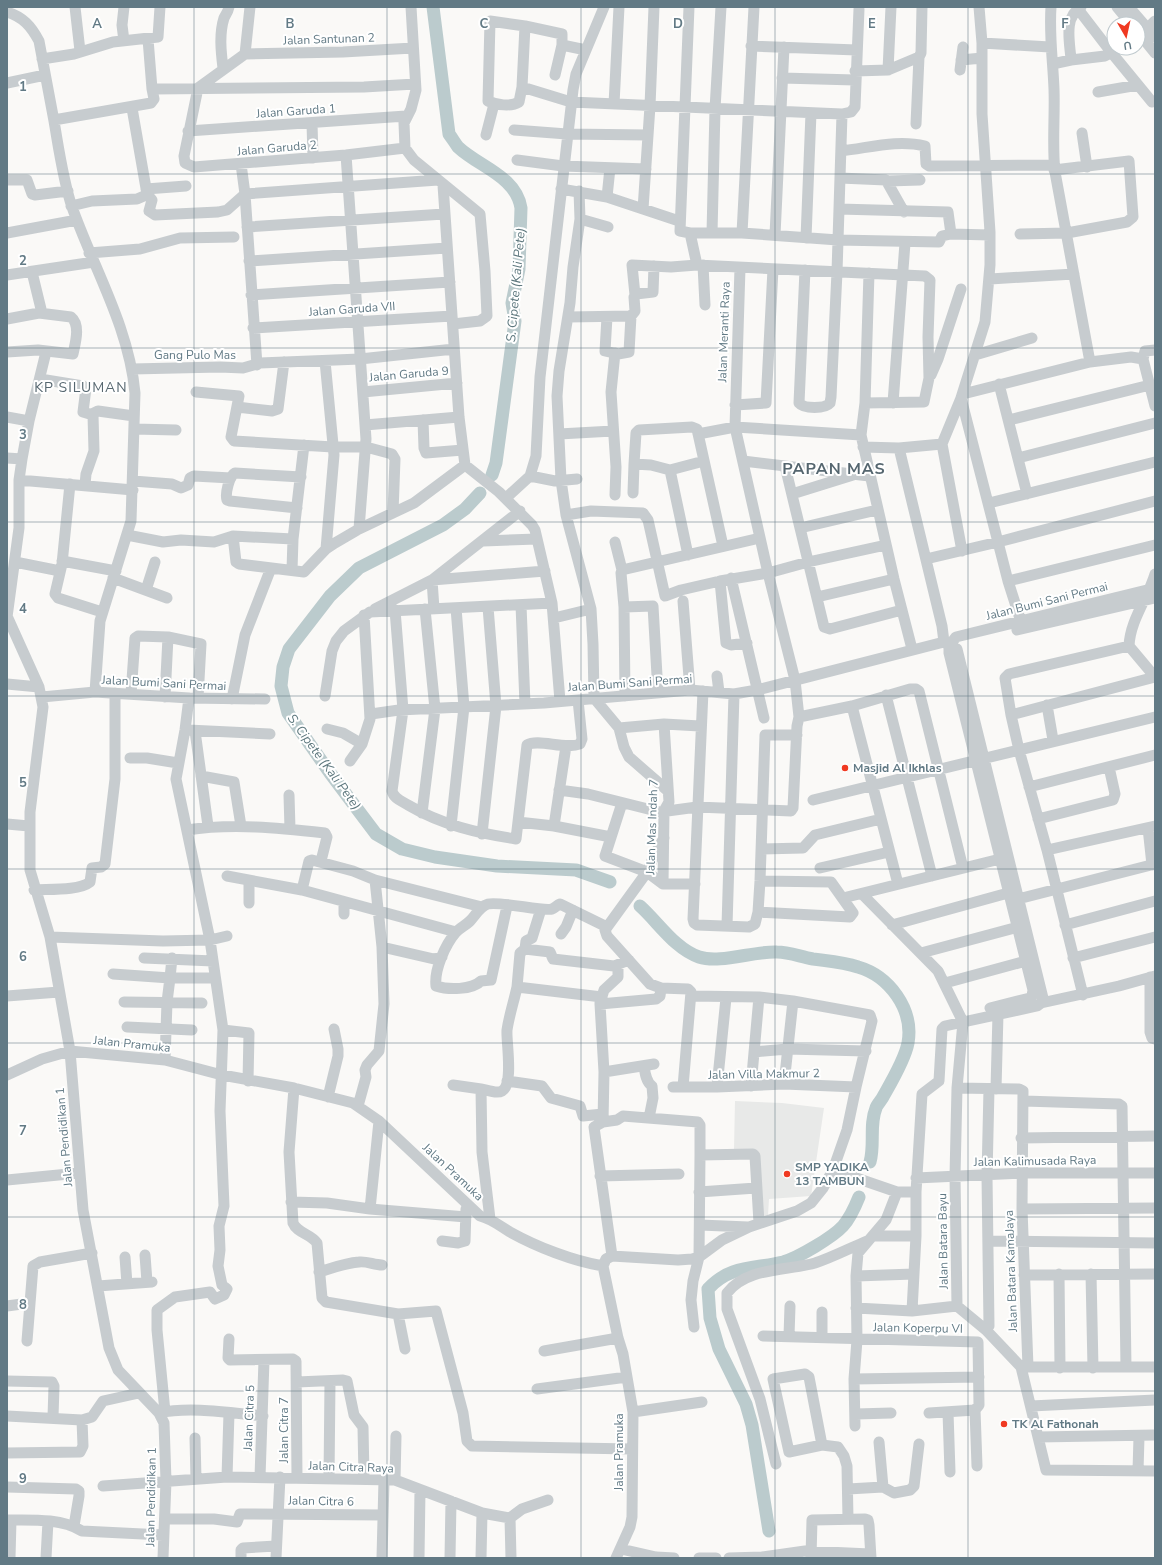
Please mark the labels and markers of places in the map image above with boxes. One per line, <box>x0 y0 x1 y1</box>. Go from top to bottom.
place label: Masjid Al Ikhlas <box>853 760 942 776</box>
marker: Masjid Al Ikhlas <box>840 763 850 773</box>
place label: SMP YADIKA 13 TAMBUN <box>795 1159 869 1189</box>
marker: SMP YADIKA 13 TAMBUN <box>782 1169 792 1179</box>
place label: TK Al Fathonah <box>1012 1416 1099 1432</box>
marker: TK Al Fathonah <box>999 1419 1009 1429</box>

